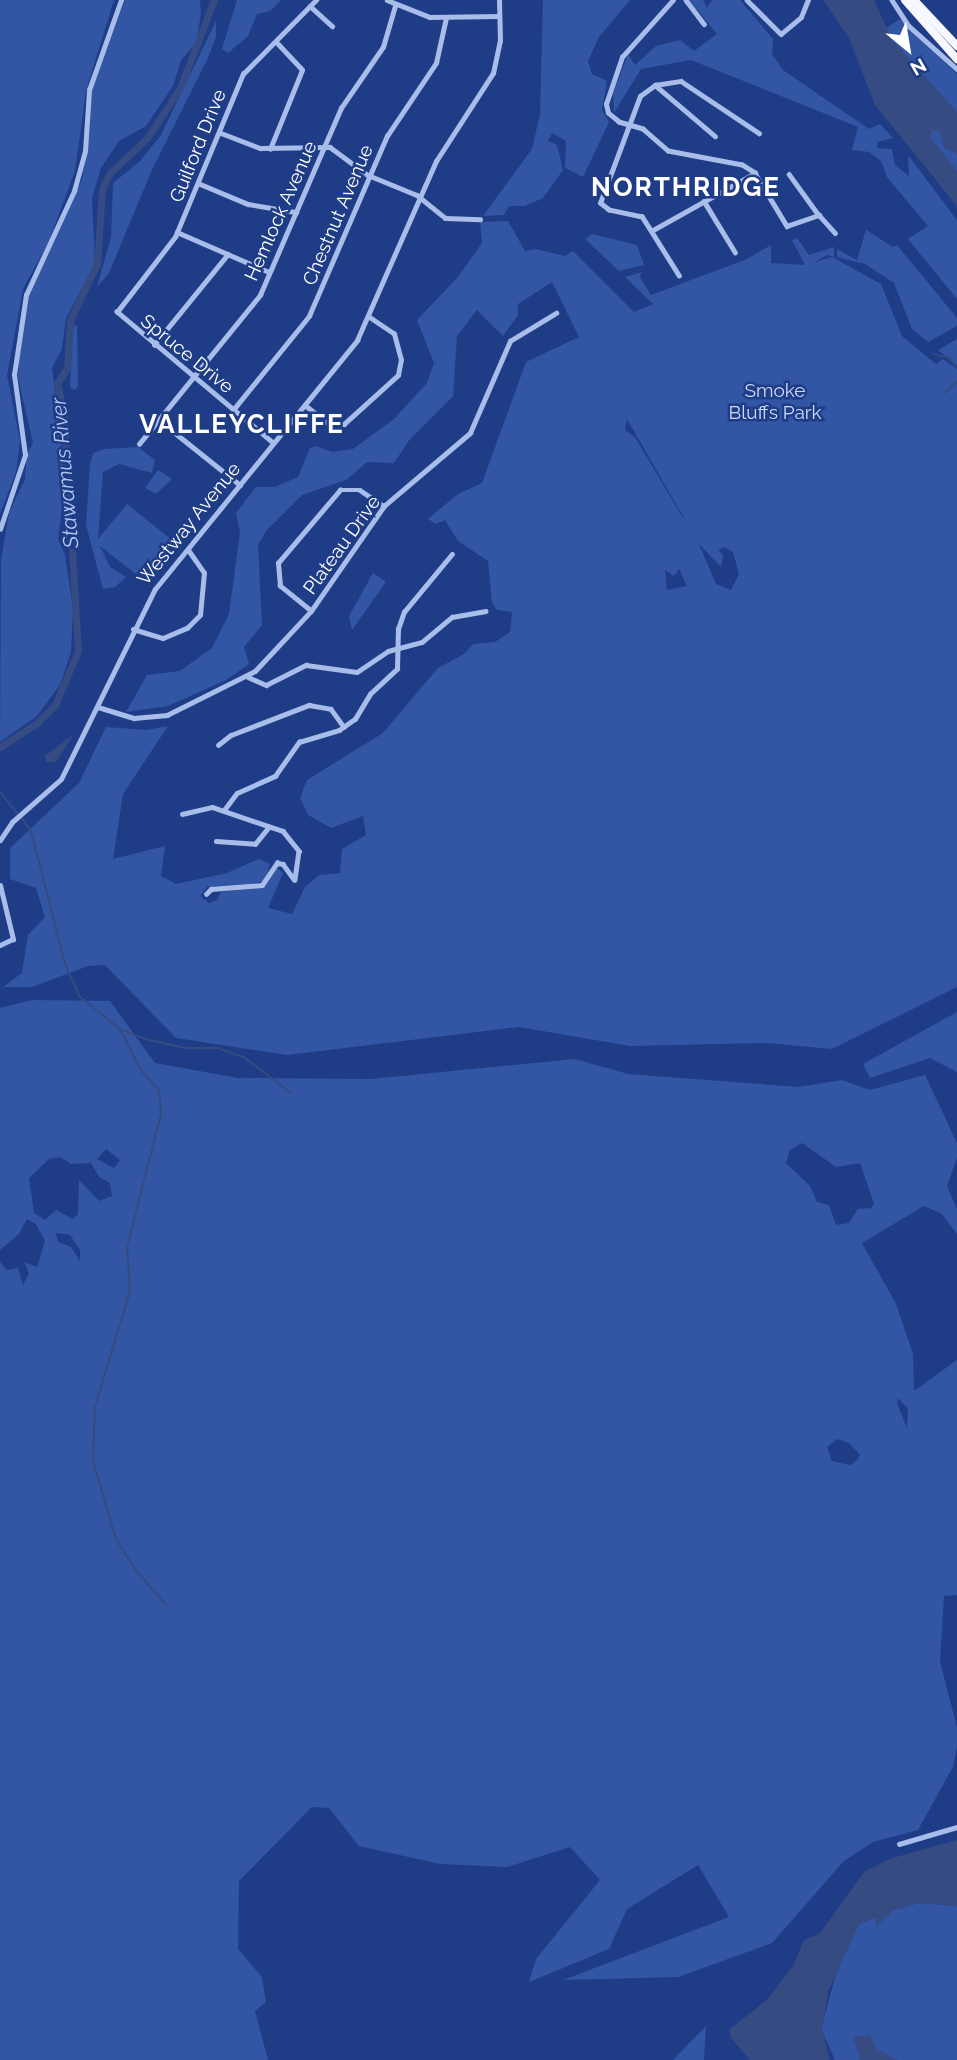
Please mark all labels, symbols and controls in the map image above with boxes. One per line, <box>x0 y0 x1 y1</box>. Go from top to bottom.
north arrow <box>873 14 943 84</box>
text: N <box>907 54 930 80</box>
street label: Guilford Drive <box>165 86 231 206</box>
street label: Hemlock Avenue <box>240 137 322 285</box>
street label: Chestnut Avenue <box>298 141 378 289</box>
district label: NORTHRIDGE <box>592 172 780 204</box>
street label: Spruce Drive <box>136 310 238 398</box>
park label: Smoke Bluffs Park <box>729 380 821 424</box>
water label: Stawamus River <box>46 397 84 549</box>
district label: VALLEYCLIFFE <box>141 409 343 441</box>
street label: Westway Avenue <box>132 458 246 590</box>
street label: Plateau Drive <box>299 491 385 599</box>

